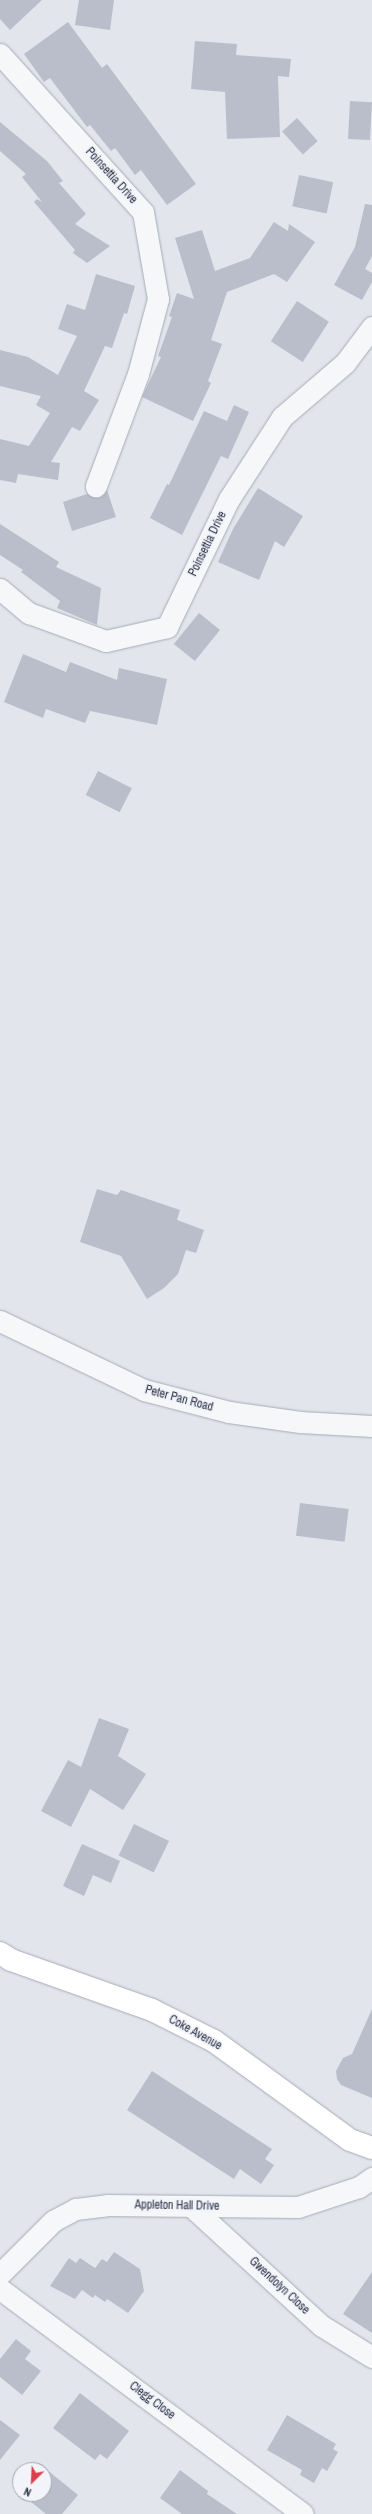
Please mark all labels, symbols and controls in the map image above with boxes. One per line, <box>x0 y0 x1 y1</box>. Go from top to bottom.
street label: Poinsettia Drive <box>82 145 140 207</box>
street label: Poinsettia Drive <box>186 509 230 579</box>
street label: Peter Pan Road <box>143 1383 215 1415</box>
street label: Coke Avenue <box>166 2012 224 2054</box>
street label: Appleton Hall Drive <box>134 2198 220 2214</box>
street label: Gwendolyn Close <box>246 2254 312 2318</box>
street label: Clegg Close <box>126 2379 178 2423</box>
north arrow <box>12 2462 52 2502</box>
text: N <box>22 2484 33 2500</box>

